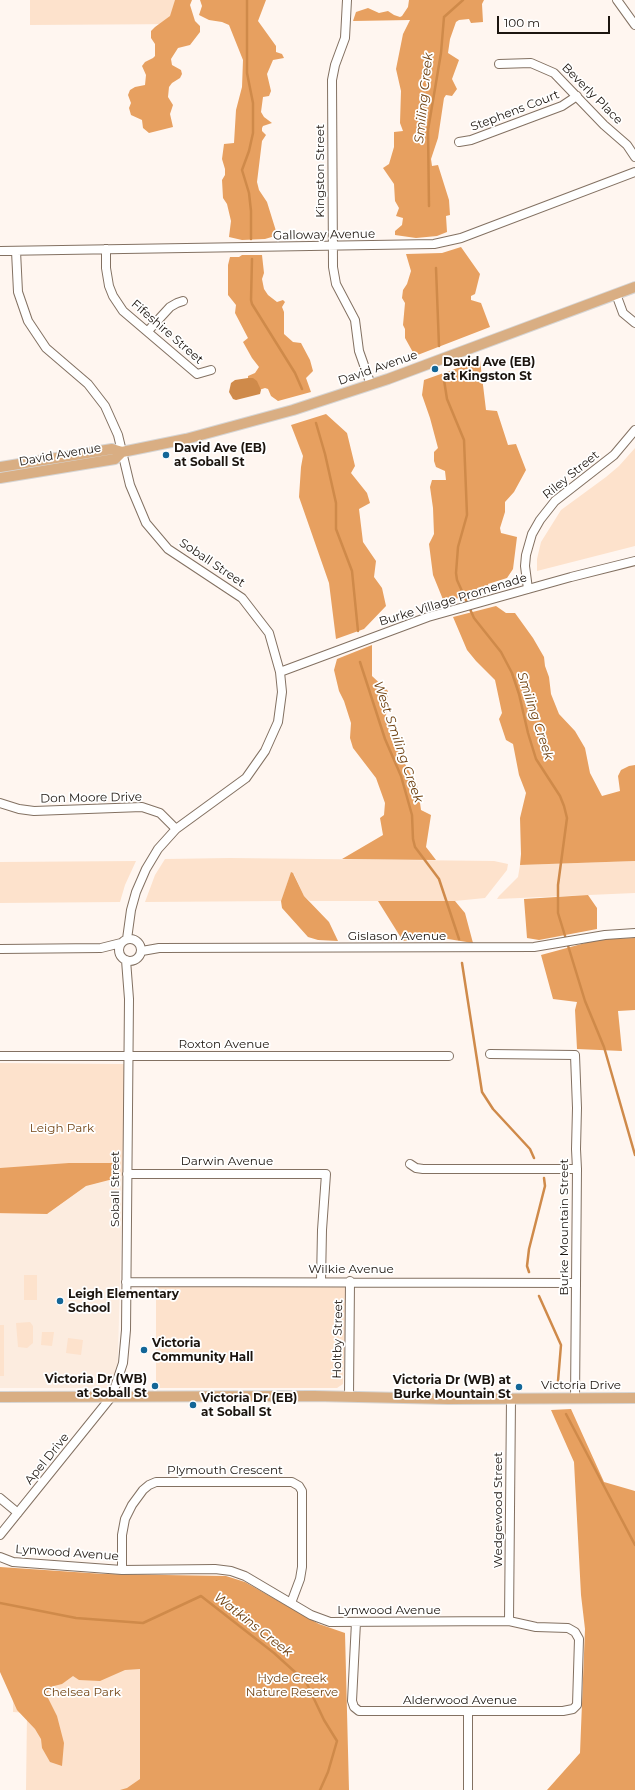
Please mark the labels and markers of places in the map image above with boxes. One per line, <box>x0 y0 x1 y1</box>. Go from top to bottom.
place label: David Ave (EB) at Kingston St <box>443 355 535 383</box>
marker: David Ave (EB) at Kingston St <box>430 364 440 374</box>
place label: David Ave (EB) at Soball St <box>174 441 266 469</box>
marker: David Ave (EB) at Soball St <box>161 450 171 460</box>
place label: Leigh Elementary School <box>68 1287 179 1315</box>
marker: Leigh Elementary School <box>55 1296 65 1306</box>
place label: Victoria Community Hall <box>152 1336 253 1364</box>
marker: Victoria Community Hall <box>139 1345 149 1355</box>
place label: Victoria Dr (WB) at Soball St <box>45 1372 147 1400</box>
place label: Victoria Dr (WB) at Burke Mountain St <box>393 1373 511 1401</box>
marker: Victoria Dr (WB) at Soball St <box>150 1381 160 1391</box>
marker: Victoria Dr (WB) at Burke Mountain St <box>514 1382 524 1392</box>
place label: Victoria Dr (EB) at Soball St <box>201 1391 297 1419</box>
marker: Victoria Dr (EB) at Soball St <box>188 1400 198 1410</box>

